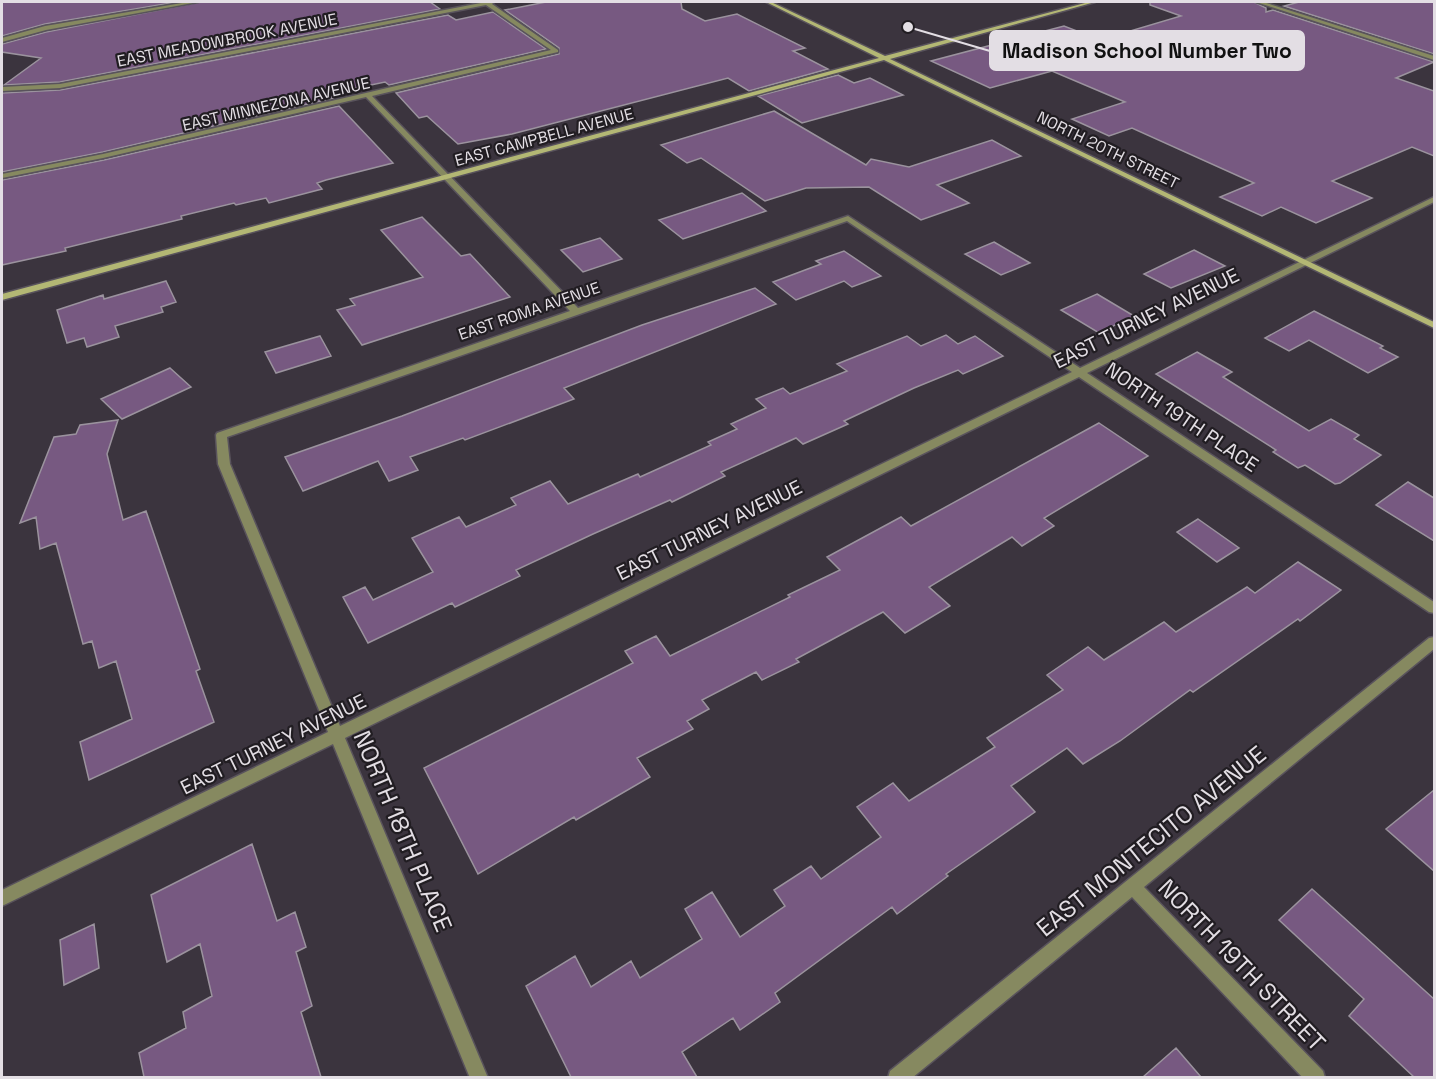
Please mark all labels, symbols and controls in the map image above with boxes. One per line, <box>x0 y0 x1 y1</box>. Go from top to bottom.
street label: EAST MEADOWBROOK AVENUE <box>115 8 339 72</box>
callout: Madison School Number Two <box>990 31 1304 70</box>
text: Madison School Number Two <box>1002 37 1292 64</box>
street label: EAST MINNEZONA AVENUE <box>180 72 372 136</box>
street label: EAST CAMPBELL AVENUE <box>452 103 636 171</box>
street label: NORTH 20TH STREET <box>1034 106 1182 194</box>
street label: EAST TURNEY AVENUE <box>1049 262 1243 374</box>
street label: EAST ROMA AVENUE <box>455 277 603 345</box>
street label: NORTH 19TH PLACE <box>1100 356 1264 478</box>
street label: EAST TURNEY AVENUE <box>612 474 806 586</box>
street label: EAST TURNEY AVENUE <box>176 688 370 800</box>
street label: NORTH 18TH PLACE <box>347 726 459 936</box>
street label: EAST MONTECITO AVENUE <box>1030 739 1272 943</box>
street label: NORTH 19TH STREET <box>1152 872 1332 1058</box>

